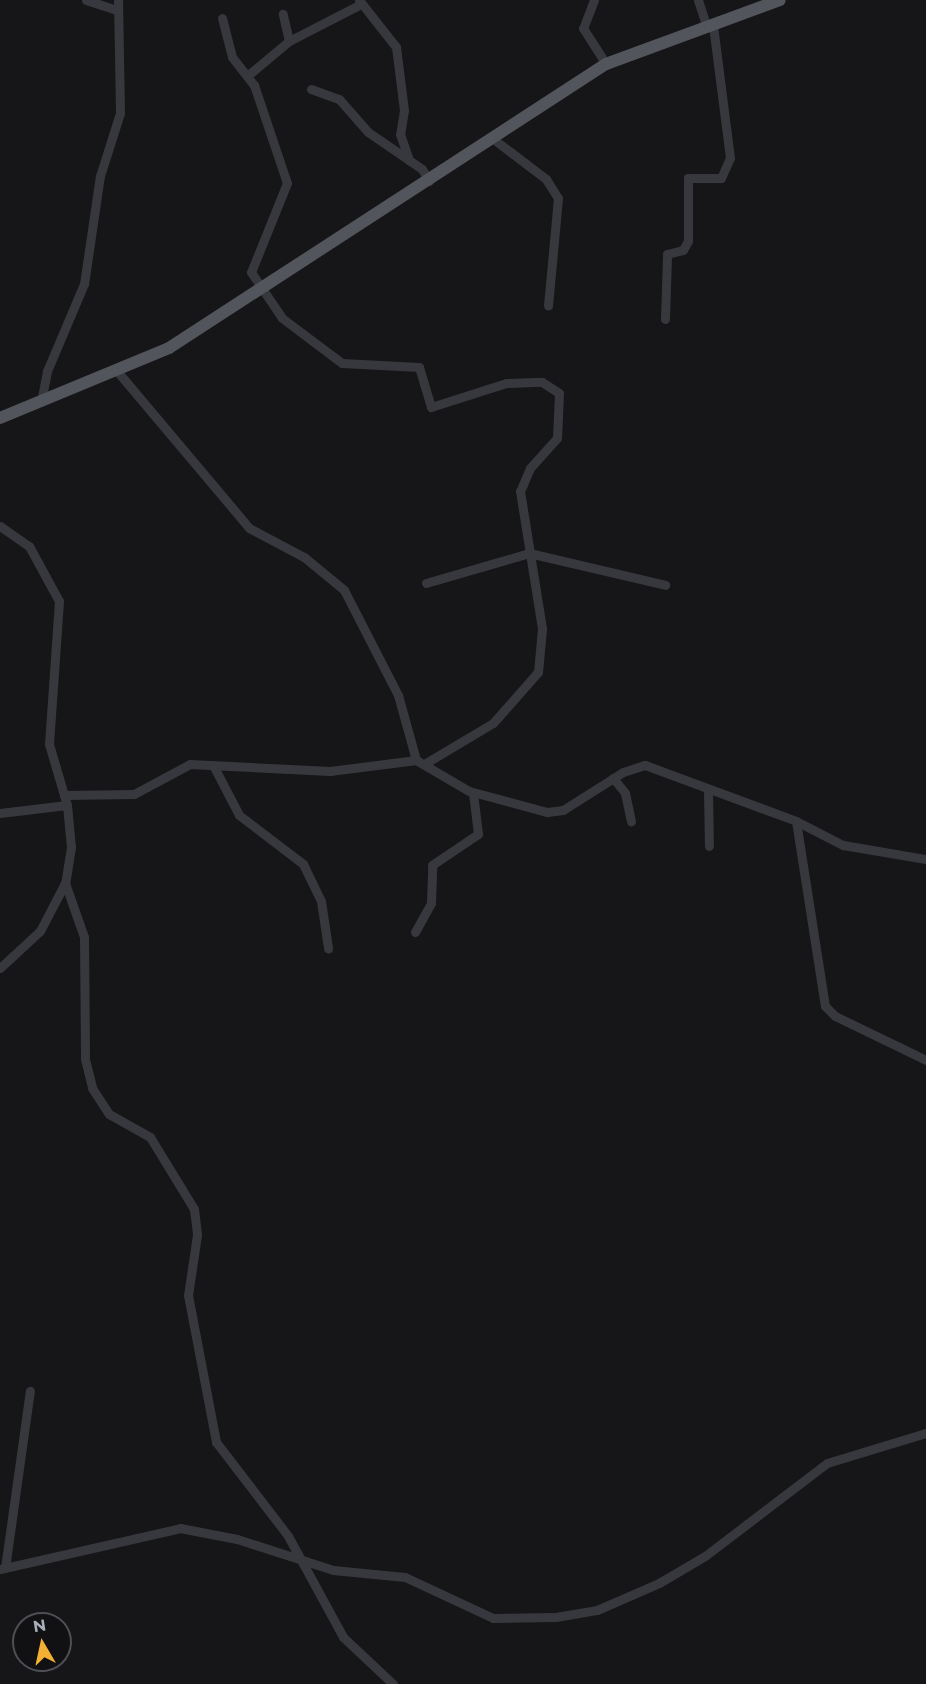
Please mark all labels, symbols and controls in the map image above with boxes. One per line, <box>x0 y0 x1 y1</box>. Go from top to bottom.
north arrow <box>12 1612 72 1672</box>
text: N <box>32 1615 47 1636</box>

